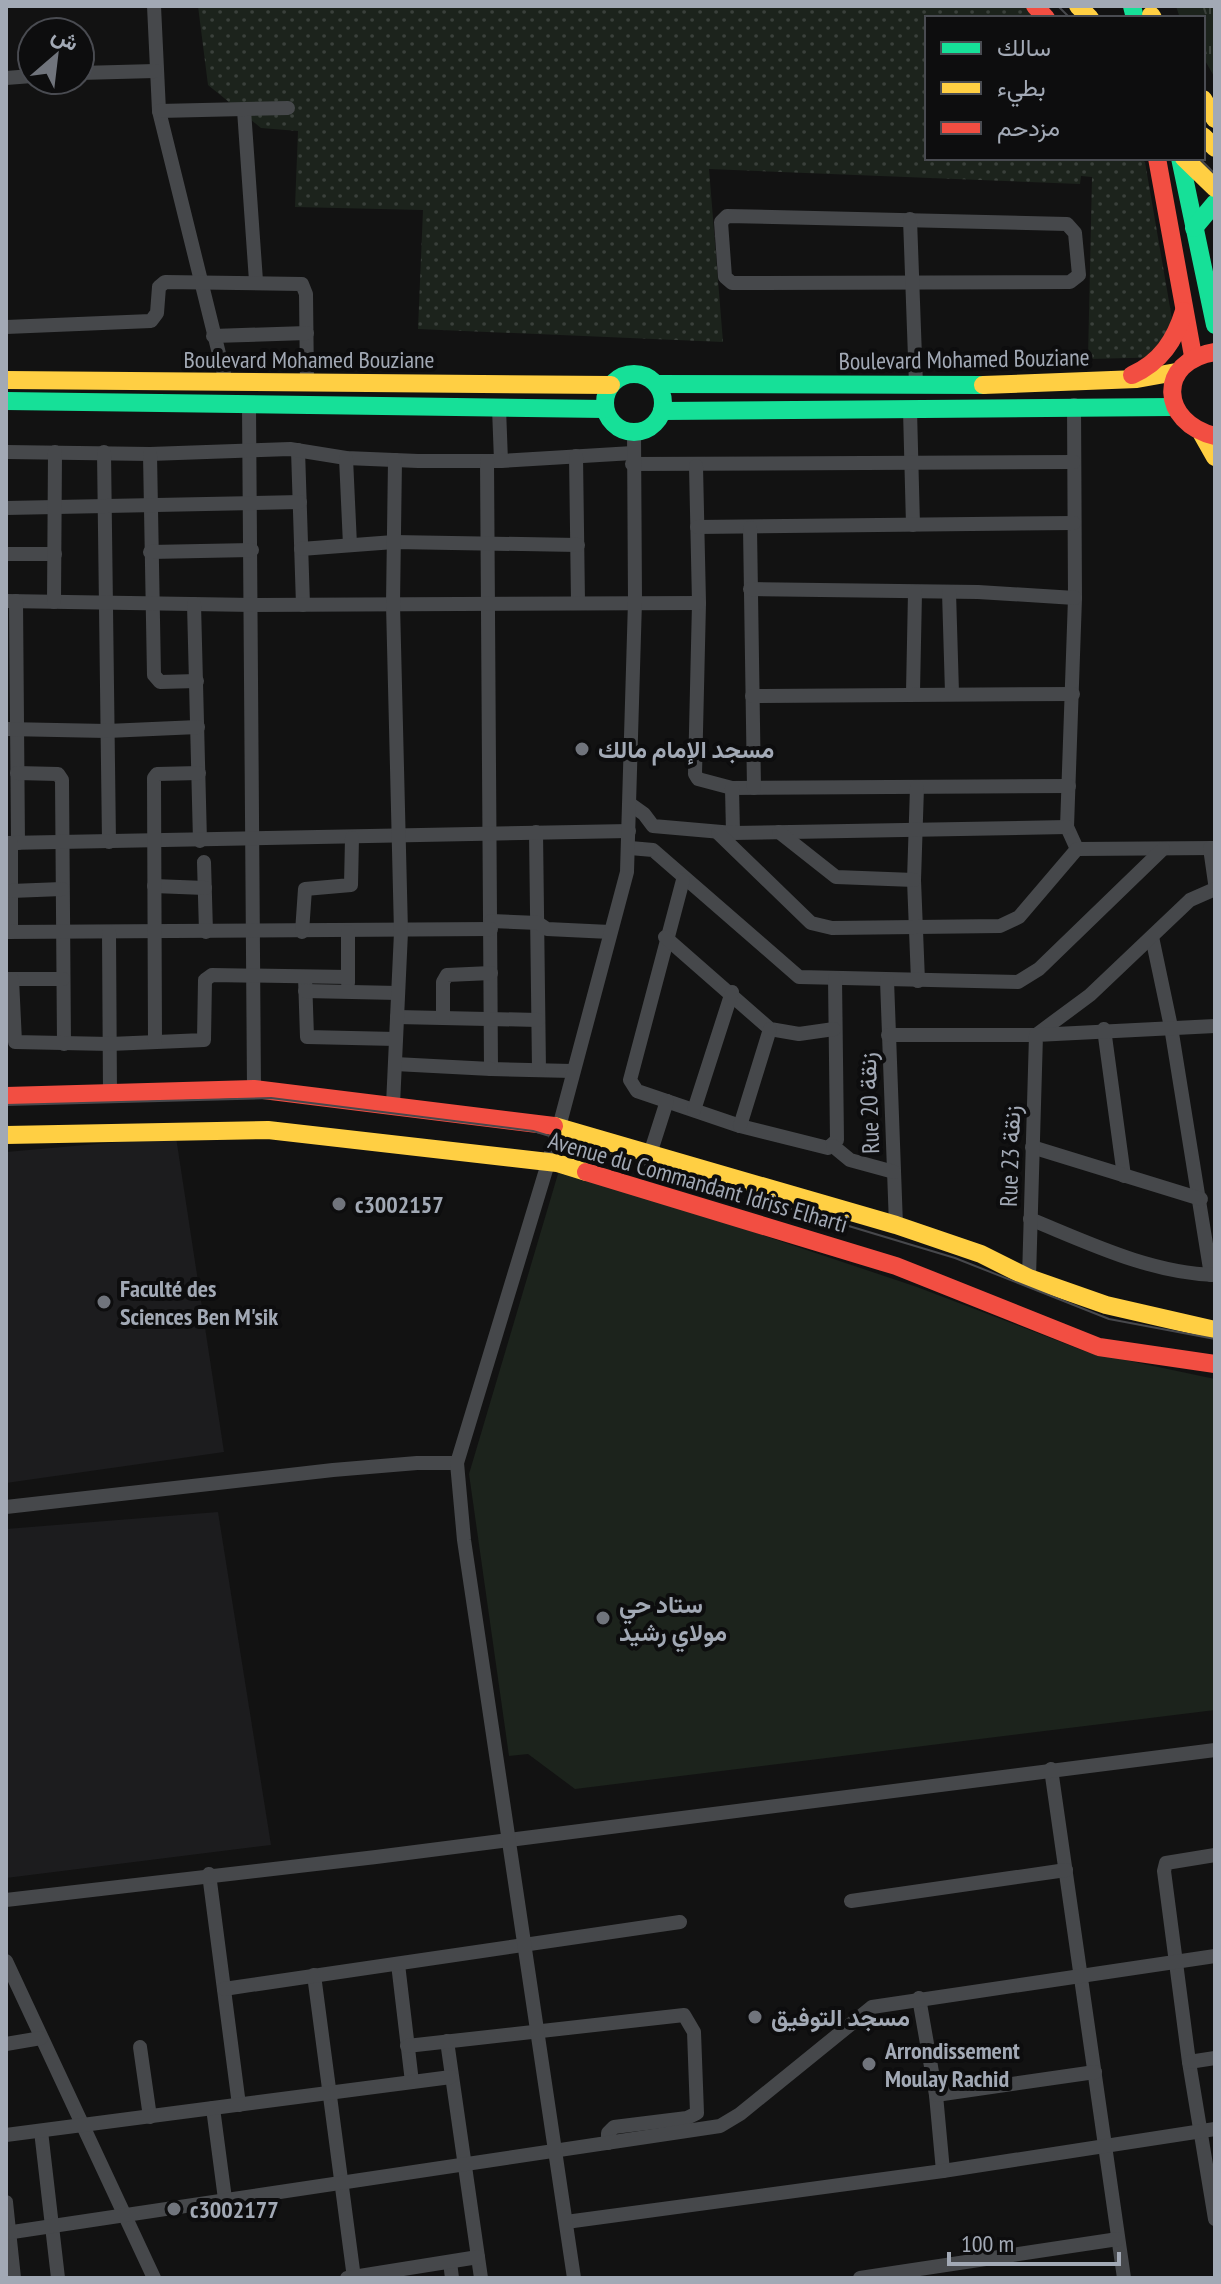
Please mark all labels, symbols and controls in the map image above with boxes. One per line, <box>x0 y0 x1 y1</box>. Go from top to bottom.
north arrow <box>16 16 96 96</box>
legend <box>925 16 1205 160</box>
text: ش <box>47 20 84 57</box>
text: سالك <box>997 32 1051 63</box>
text: بطيء <box>997 72 1046 107</box>
text: مزدحم <box>997 112 1060 144</box>
street label: Boulevard Mohamed Bouziane <box>838 341 1090 377</box>
street label: Boulevard Mohamed Bouziane <box>184 344 434 375</box>
place label: مسجد الإمام مالك <box>598 734 774 766</box>
marker: مسجد الإمام مالك <box>573 740 591 758</box>
street label: Rue 20 زنقة <box>852 1052 886 1154</box>
street label: Rue 23 زنقة <box>993 1105 1027 1207</box>
street label: Avenue du Commandant Idriss Elharti <box>545 1124 851 1240</box>
place label: c3002157 <box>355 1189 444 1220</box>
marker: c3002157 <box>330 1195 348 1213</box>
place label: Faculté des Sciences Ben M'sik <box>120 1273 278 1332</box>
marker: Faculté des Sciences Ben M'sik <box>95 1293 113 1311</box>
place label: ستاد حي مولاي رشيد <box>619 1589 727 1653</box>
marker: ستاد حي مولاي رشيد <box>594 1609 612 1627</box>
place label: مسجد التوفيق <box>771 2002 910 2033</box>
marker: مسجد التوفيق <box>746 2008 764 2026</box>
place label: Arrondissement Moulay Rachid <box>884 2035 1020 2094</box>
marker: Arrondissement Moulay Rachid <box>860 2055 878 2073</box>
place label: c3002177 <box>190 2194 279 2225</box>
marker: c3002177 <box>165 2200 183 2218</box>
scale bar <box>949 2216 1119 2266</box>
text: 100 m <box>961 2228 1014 2259</box>

